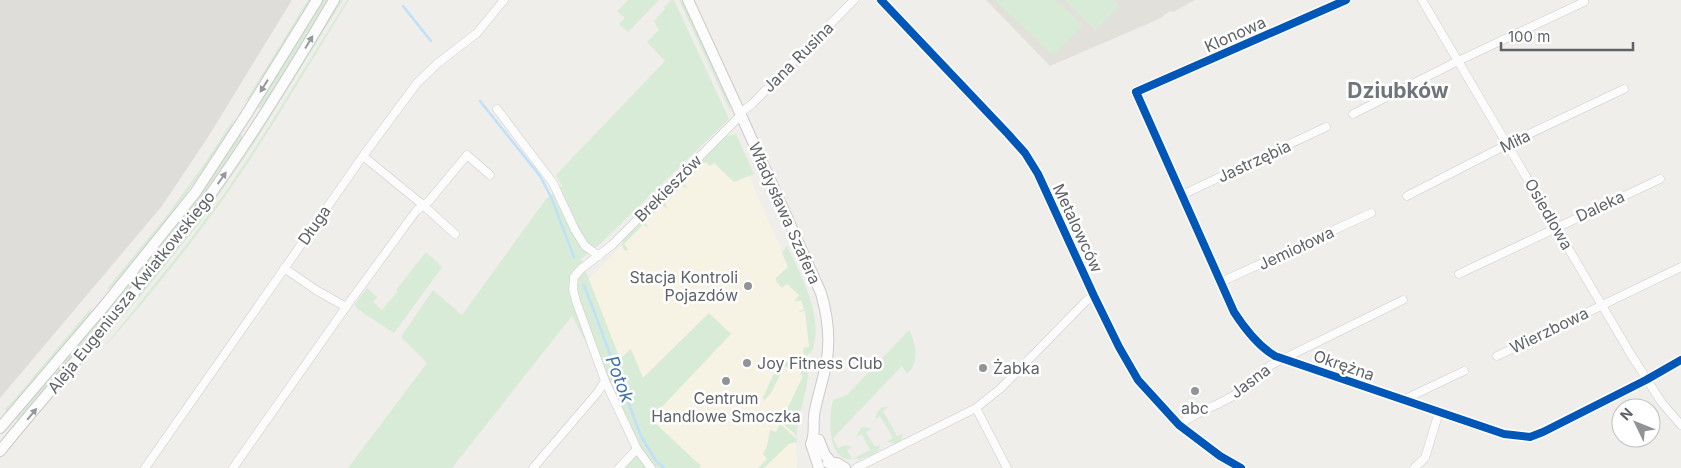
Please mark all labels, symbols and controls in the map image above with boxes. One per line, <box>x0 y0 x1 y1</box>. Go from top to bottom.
street label: Klonowa <box>1201 12 1269 56</box>
street label: Jana Rusina <box>759 18 837 96</box>
scale bar <box>1501 20 1634 52</box>
text: 100 m <box>1508 27 1550 46</box>
one-way arrow <box>305 35 314 48</box>
district label: Dziubków <box>1347 78 1449 103</box>
one-way arrow <box>259 80 268 93</box>
street label: Miła <box>1497 125 1533 157</box>
street label: Jastrzębia <box>1214 135 1294 187</box>
street label: Władysława Szafera <box>745 139 825 287</box>
street label: Brekieszów <box>630 150 706 226</box>
one-way arrow <box>217 172 227 185</box>
street label: Osiedlowa <box>1521 175 1577 253</box>
street label: Metalowców <box>1049 180 1107 276</box>
street label: Daleka <box>1572 186 1628 226</box>
street label: Aleja Eugeniusza Kwiatkowskiego <box>43 187 219 397</box>
street label: Długa <box>293 201 335 249</box>
street label: Jemiołowa <box>1255 222 1337 274</box>
place label: Stacja Kontroli Pojazdów <box>629 267 738 305</box>
marker: Stacja Kontroli Pojazdów <box>742 280 754 292</box>
street label: Wierzbowa <box>1506 302 1592 358</box>
street label: Okrężna <box>1311 345 1377 385</box>
water label: Potok <box>601 353 639 406</box>
place label: Joy Fitness Club <box>757 353 882 373</box>
marker: Joy Fitness Club <box>741 357 753 369</box>
place label: Żabka <box>993 358 1040 378</box>
street label: Jasna <box>1226 359 1274 403</box>
marker: Żabka <box>977 362 989 374</box>
marker: Centrum Handlowe Smoczka <box>720 375 732 387</box>
marker: abc <box>1189 385 1201 397</box>
place label: Centrum Handlowe Smoczka <box>651 388 801 426</box>
place label: abc <box>1181 398 1209 418</box>
north arrow <box>1611 398 1661 448</box>
text: N <box>1616 404 1636 423</box>
one-way arrow <box>26 407 37 420</box>

